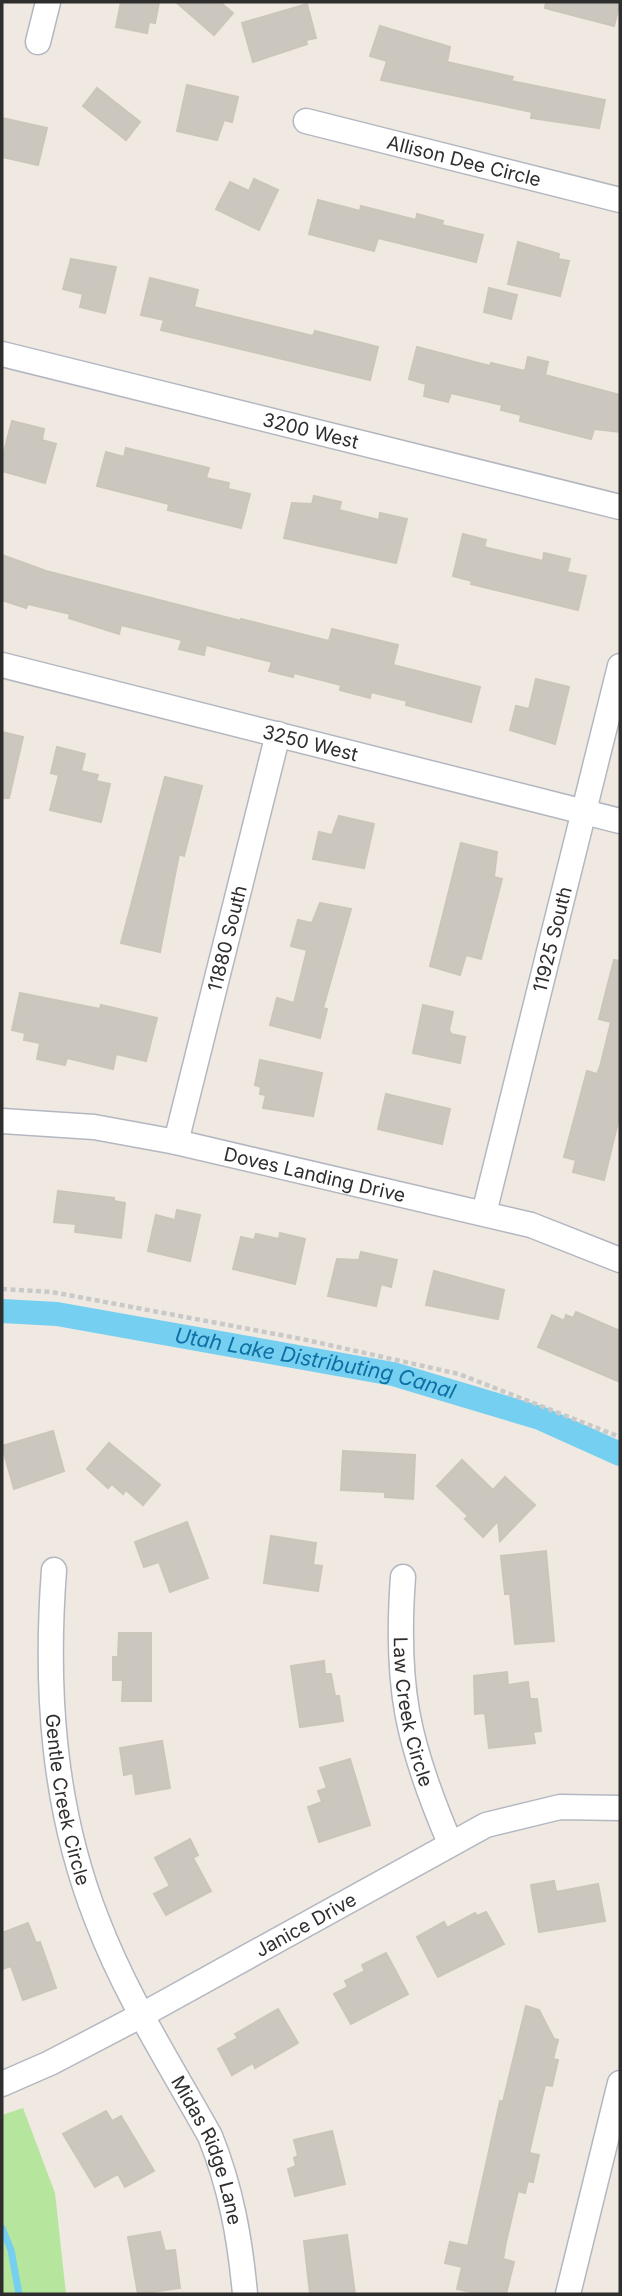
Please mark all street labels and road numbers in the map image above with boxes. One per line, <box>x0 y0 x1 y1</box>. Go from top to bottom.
street label: Allison Dee Circle <box>385 131 543 192</box>
street label: 3200 West <box>260 408 361 454</box>
street label: 3250 West <box>260 720 360 766</box>
street label: 11880 South <box>203 883 252 994</box>
street label: 11925 South <box>528 884 577 995</box>
street label: Doves Landing Drive <box>221 1143 408 1207</box>
street label: Law Creek Circle <box>389 1636 438 1790</box>
street label: Gentle Creek Circle <box>41 1713 95 1888</box>
street label: Janice Drive <box>251 1888 360 1962</box>
street label: Midas Ridge Lane <box>166 2072 246 2227</box>

